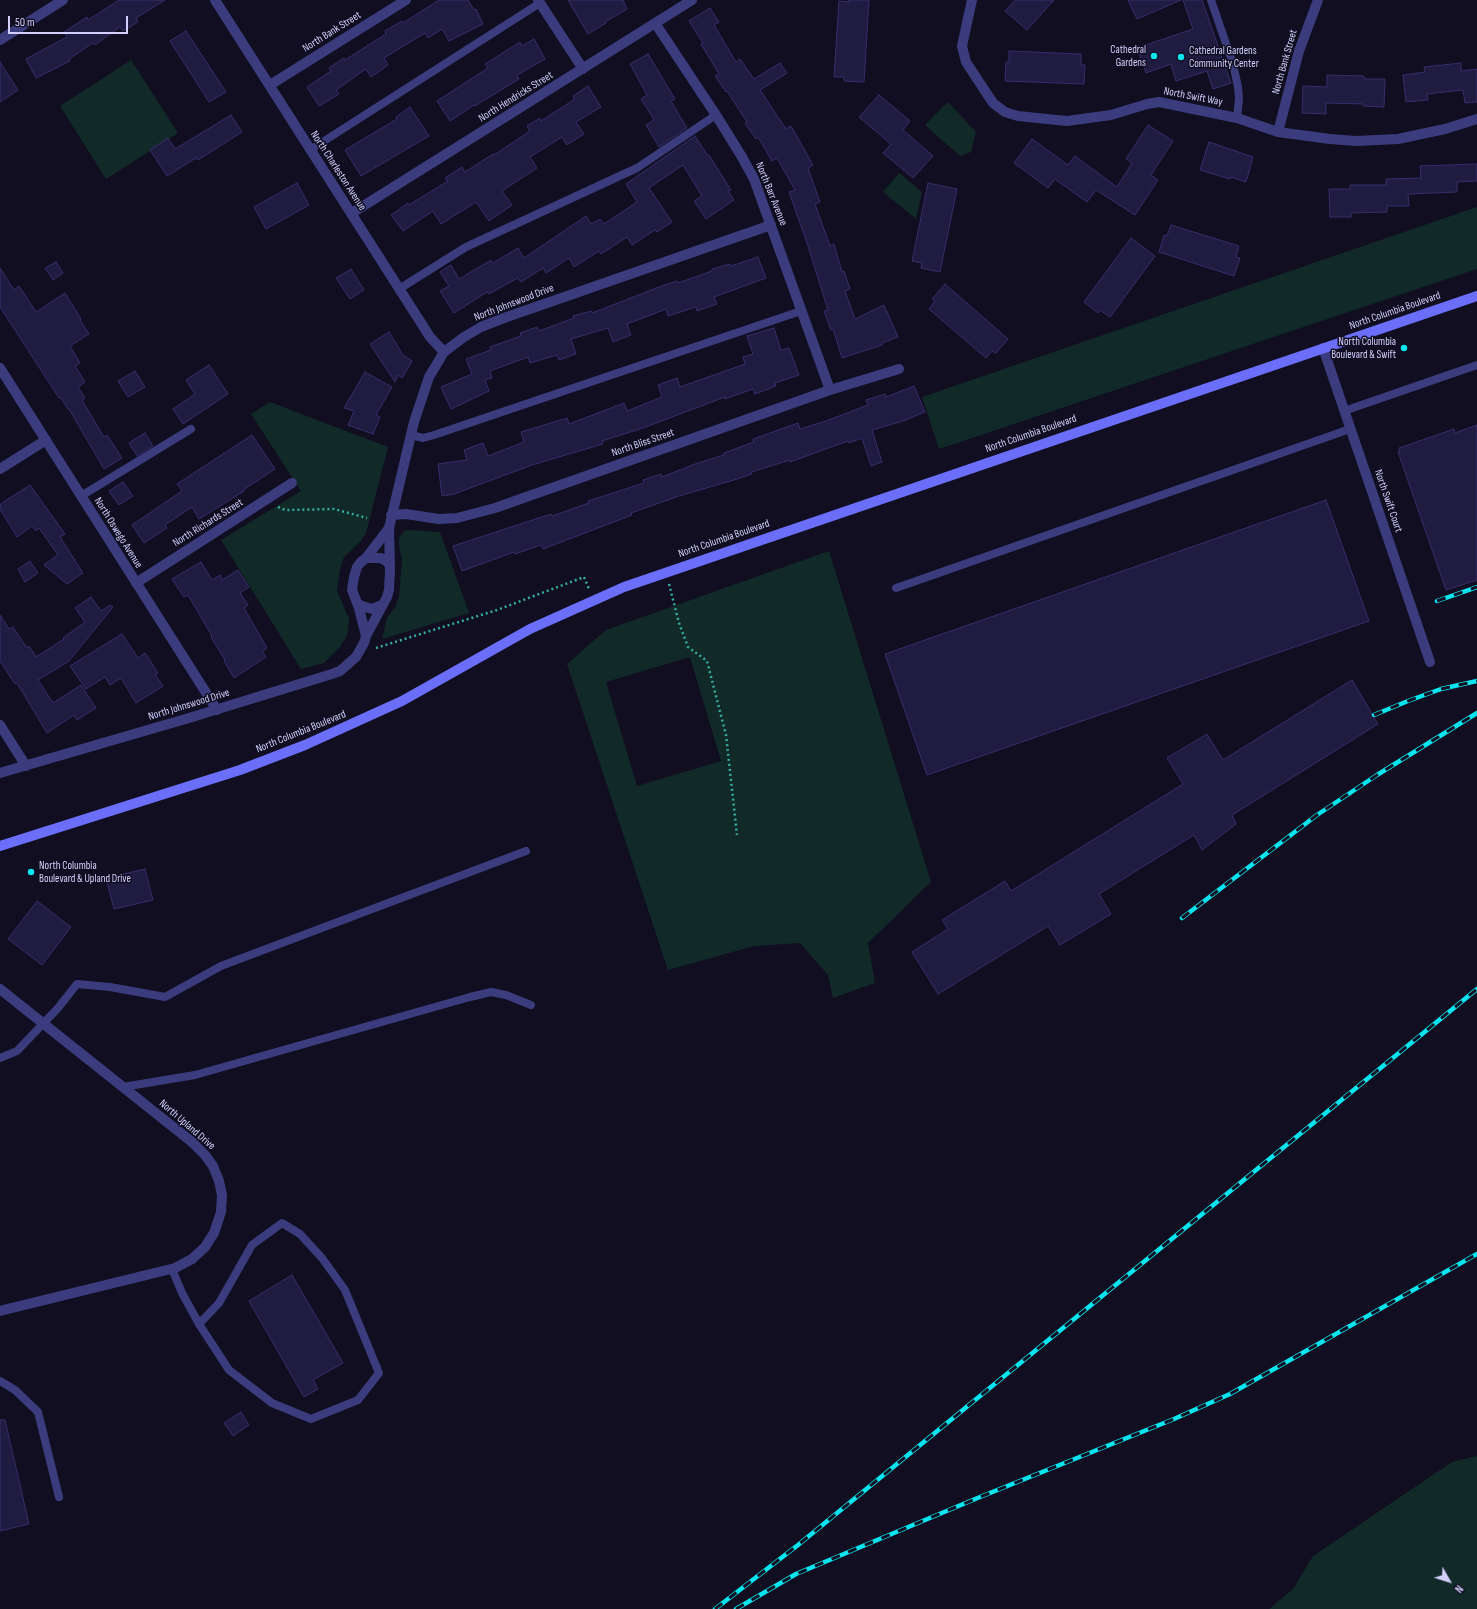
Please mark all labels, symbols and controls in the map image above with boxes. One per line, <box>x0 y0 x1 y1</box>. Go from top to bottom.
scale bar <box>10 8 130 34</box>
street label: North Bank Street <box>300 9 364 55</box>
text: 50 m <box>15 15 35 30</box>
street label: North Bank Street <box>1270 28 1300 96</box>
place label: Cathedral Gardens <box>1110 43 1146 69</box>
place label: Cathedral Gardens Community Center <box>1189 44 1259 70</box>
marker: Cathedral Gardens <box>1149 51 1159 61</box>
marker: Cathedral Gardens Community Center <box>1176 52 1186 62</box>
street label: North Hendricks Street <box>476 69 556 125</box>
street label: North Swift Way <box>1162 85 1224 109</box>
street label: North Charleston Avenue <box>307 129 369 213</box>
street label: North Barr Avenue <box>752 160 790 228</box>
street label: North Johnswood Drive <box>472 282 556 324</box>
street label: North Columbia Boulevard <box>1348 289 1442 333</box>
place label: North Columbia Boulevard & Swift <box>1331 335 1396 361</box>
marker: North Columbia Boulevard & Swift <box>1399 343 1409 353</box>
street label: North Columbia Boulevard <box>984 412 1078 456</box>
street label: North Bliss Street <box>610 426 676 460</box>
street label: North Swift Court <box>1371 468 1405 534</box>
street label: North Oswego Avenue <box>91 495 145 571</box>
street label: North Richards Street <box>170 496 246 550</box>
street label: North Columbia Boulevard <box>677 517 771 561</box>
street label: North Johnswood Drive <box>147 686 231 724</box>
street label: North Columbia Boulevard <box>254 708 348 756</box>
place label: North Columbia Boulevard & Upland Drive <box>39 859 131 885</box>
marker: North Columbia Boulevard & Upland Drive <box>26 867 36 877</box>
street label: North Upland Drive <box>156 1097 218 1153</box>
north arrow <box>1429 1561 1469 1601</box>
text: N <box>1452 1582 1466 1595</box>

